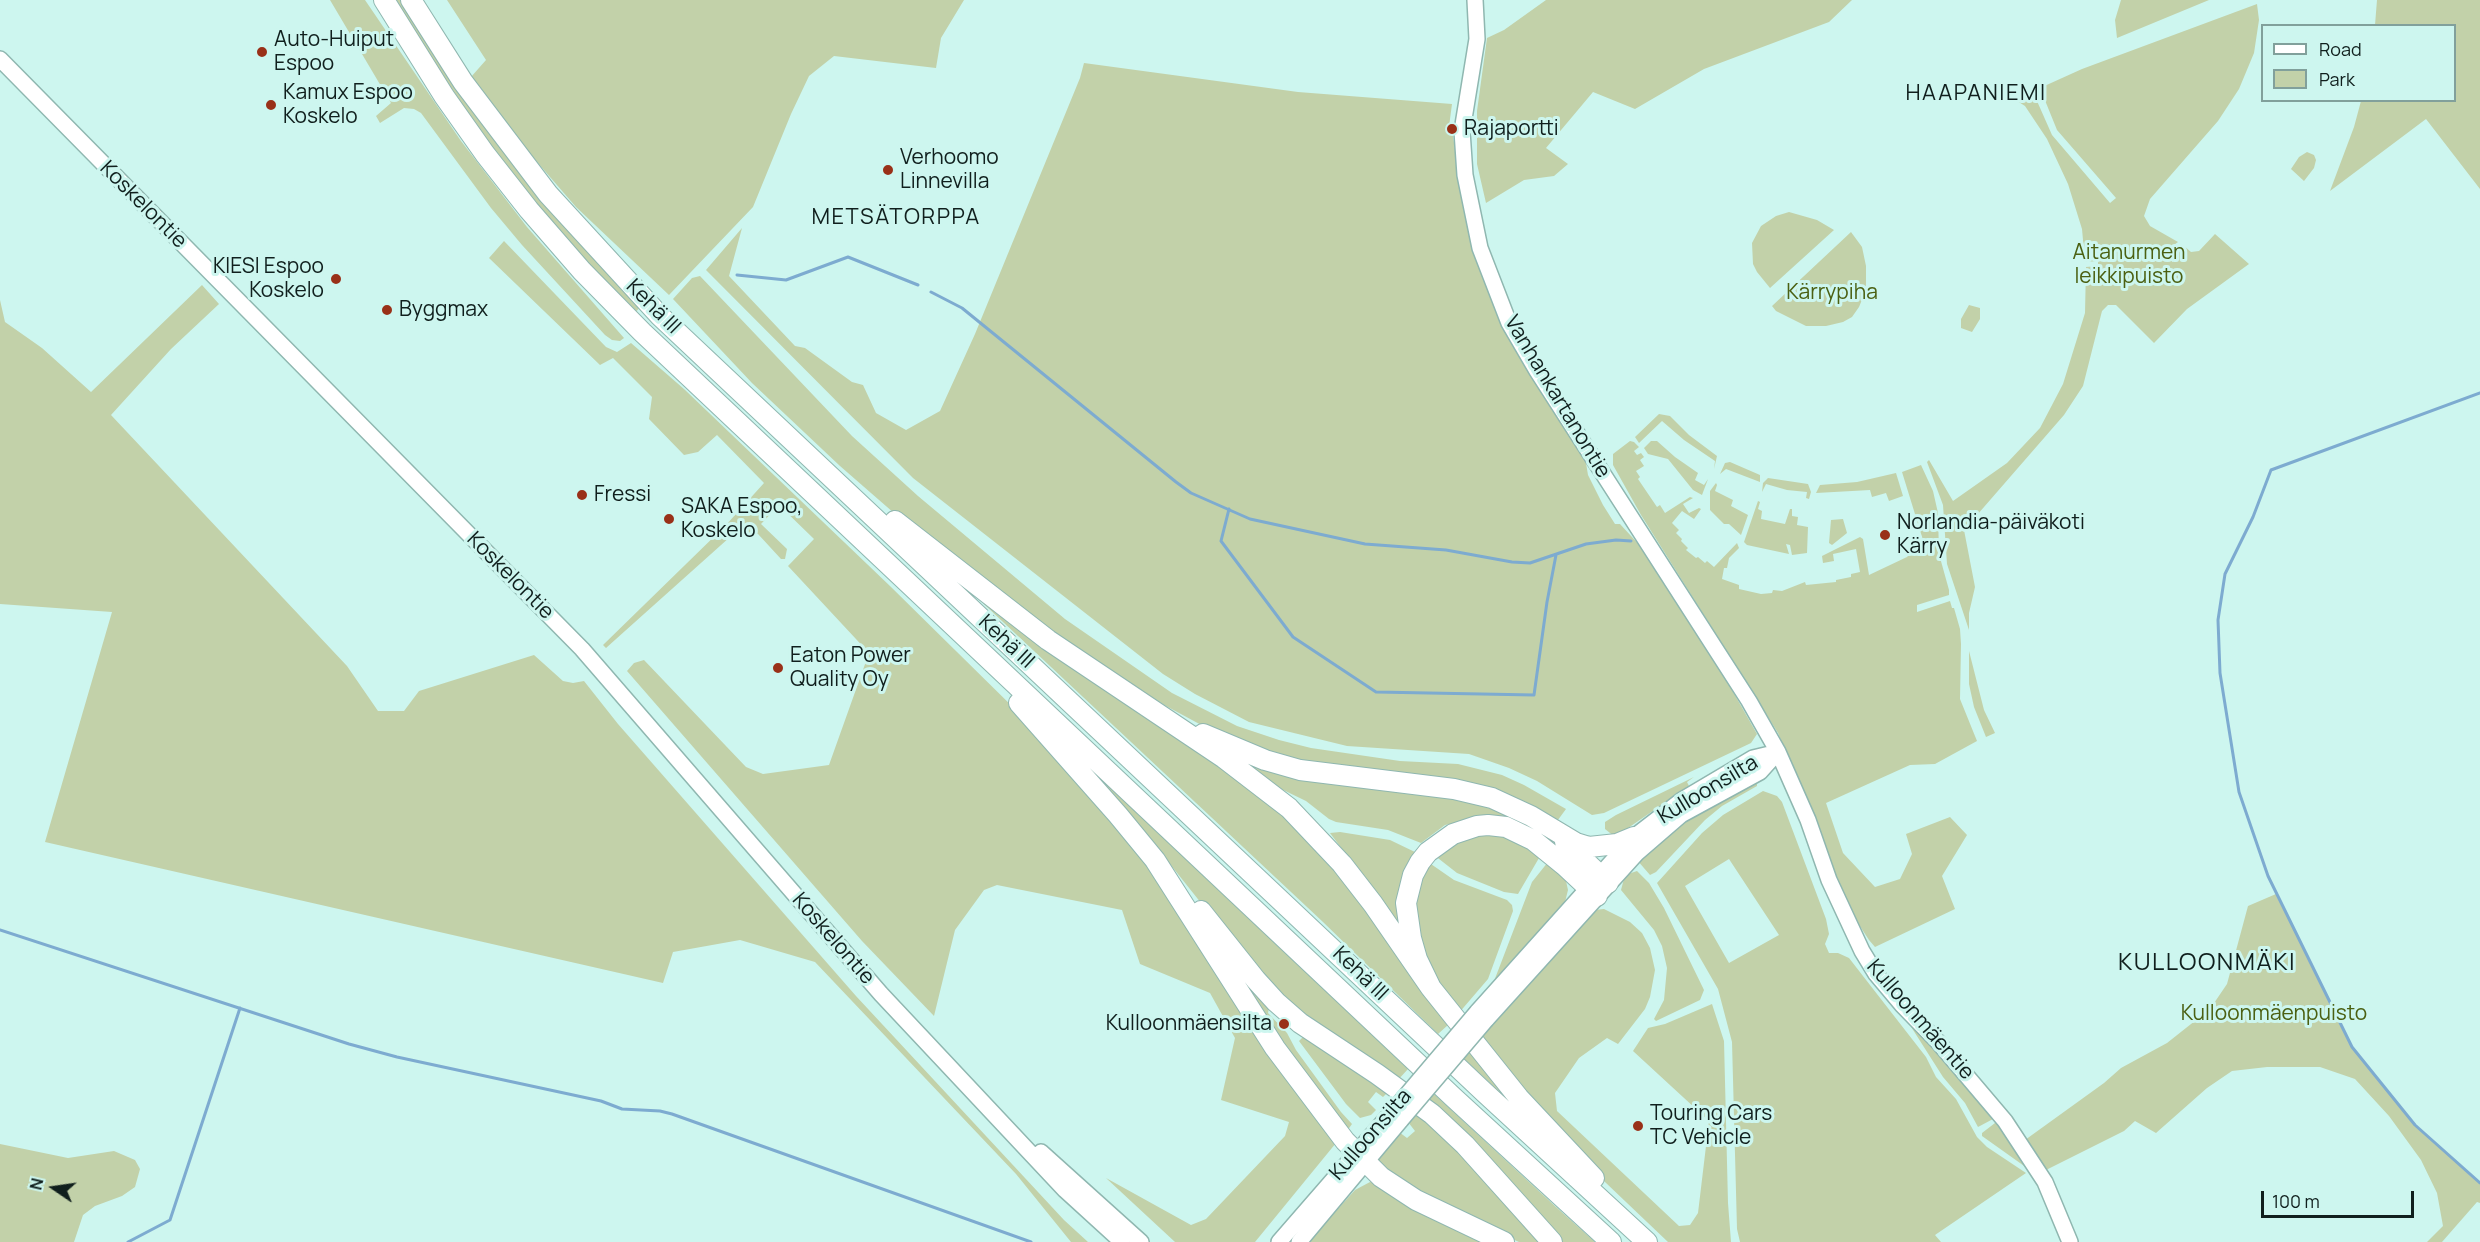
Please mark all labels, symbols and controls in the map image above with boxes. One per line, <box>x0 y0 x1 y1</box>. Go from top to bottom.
legend <box>2261 24 2456 102</box>
place label: Auto-Huiput Espoo <box>274 27 394 77</box>
text: Road <box>2319 37 2362 61</box>
marker: Auto-Huiput Espoo <box>255 45 269 59</box>
text: Park <box>2319 67 2355 91</box>
place label: Kamux Espoo Koskelo <box>283 80 413 130</box>
district label: HAAPANIEMI <box>1905 81 2047 107</box>
marker: Kamux Espoo Koskelo <box>264 98 278 112</box>
place label: Rajaportti <box>1464 116 1559 142</box>
marker: Rajaportti <box>1445 122 1459 136</box>
place label: Verhoomo Linnevilla <box>900 145 999 195</box>
street label: Koskelontie <box>94 156 192 254</box>
marker: Verhoomo Linnevilla <box>881 163 895 177</box>
district label: METSÄTORPPA <box>811 205 981 231</box>
park label: Aitanurmen leikkipuisto <box>2073 240 2185 290</box>
place label: KIESI Espoo Koskelo <box>213 254 324 304</box>
marker: KIESI Espoo Koskelo <box>329 272 343 286</box>
street label: Kehä III <box>620 274 686 340</box>
park label: Kärrypiha <box>1786 280 1878 306</box>
place label: Byggmax <box>399 297 488 323</box>
marker: Byggmax <box>380 303 394 317</box>
street label: Vanhankartanontie <box>1499 311 1615 483</box>
place label: Fressi <box>594 482 651 508</box>
marker: Fressi <box>575 488 589 502</box>
place label: SAKA Espoo, Koskelo <box>681 494 803 544</box>
place label: Norlandia-päiväkoti Kärry <box>1897 510 2085 560</box>
marker: SAKA Espoo, Koskelo <box>662 512 676 526</box>
street label: Koskelontie <box>461 527 559 625</box>
marker: Norlandia-päiväkoti Kärry <box>1878 528 1892 542</box>
street label: Kehä III <box>973 610 1039 674</box>
place label: Eaton Power Quality Oy <box>790 643 911 693</box>
marker: Eaton Power Quality Oy <box>771 661 785 675</box>
street label: Kulloonsilta <box>1653 750 1763 830</box>
street label: Koskelontie <box>786 888 880 990</box>
street label: Kehä III <box>1327 942 1393 1006</box>
district label: KULLOONMÄKI <box>2118 949 2296 977</box>
street label: Kulloonmäentie <box>1861 955 1979 1085</box>
park label: Kulloonmäenpuisto <box>2181 1001 2367 1027</box>
place label: Kulloonmäensilta <box>1106 1011 1272 1037</box>
marker: Kulloonmäensilta <box>1277 1017 1291 1031</box>
street label: Kulloonsilta <box>1325 1084 1417 1186</box>
place label: Touring Cars TC Vehicle <box>1650 1101 1772 1151</box>
marker: Touring Cars TC Vehicle <box>1631 1119 1645 1133</box>
north arrow <box>24 1158 84 1218</box>
text: N <box>24 1176 48 1192</box>
scale bar <box>2264 1179 2417 1217</box>
text: 100 m <box>2272 1189 2320 1213</box>

